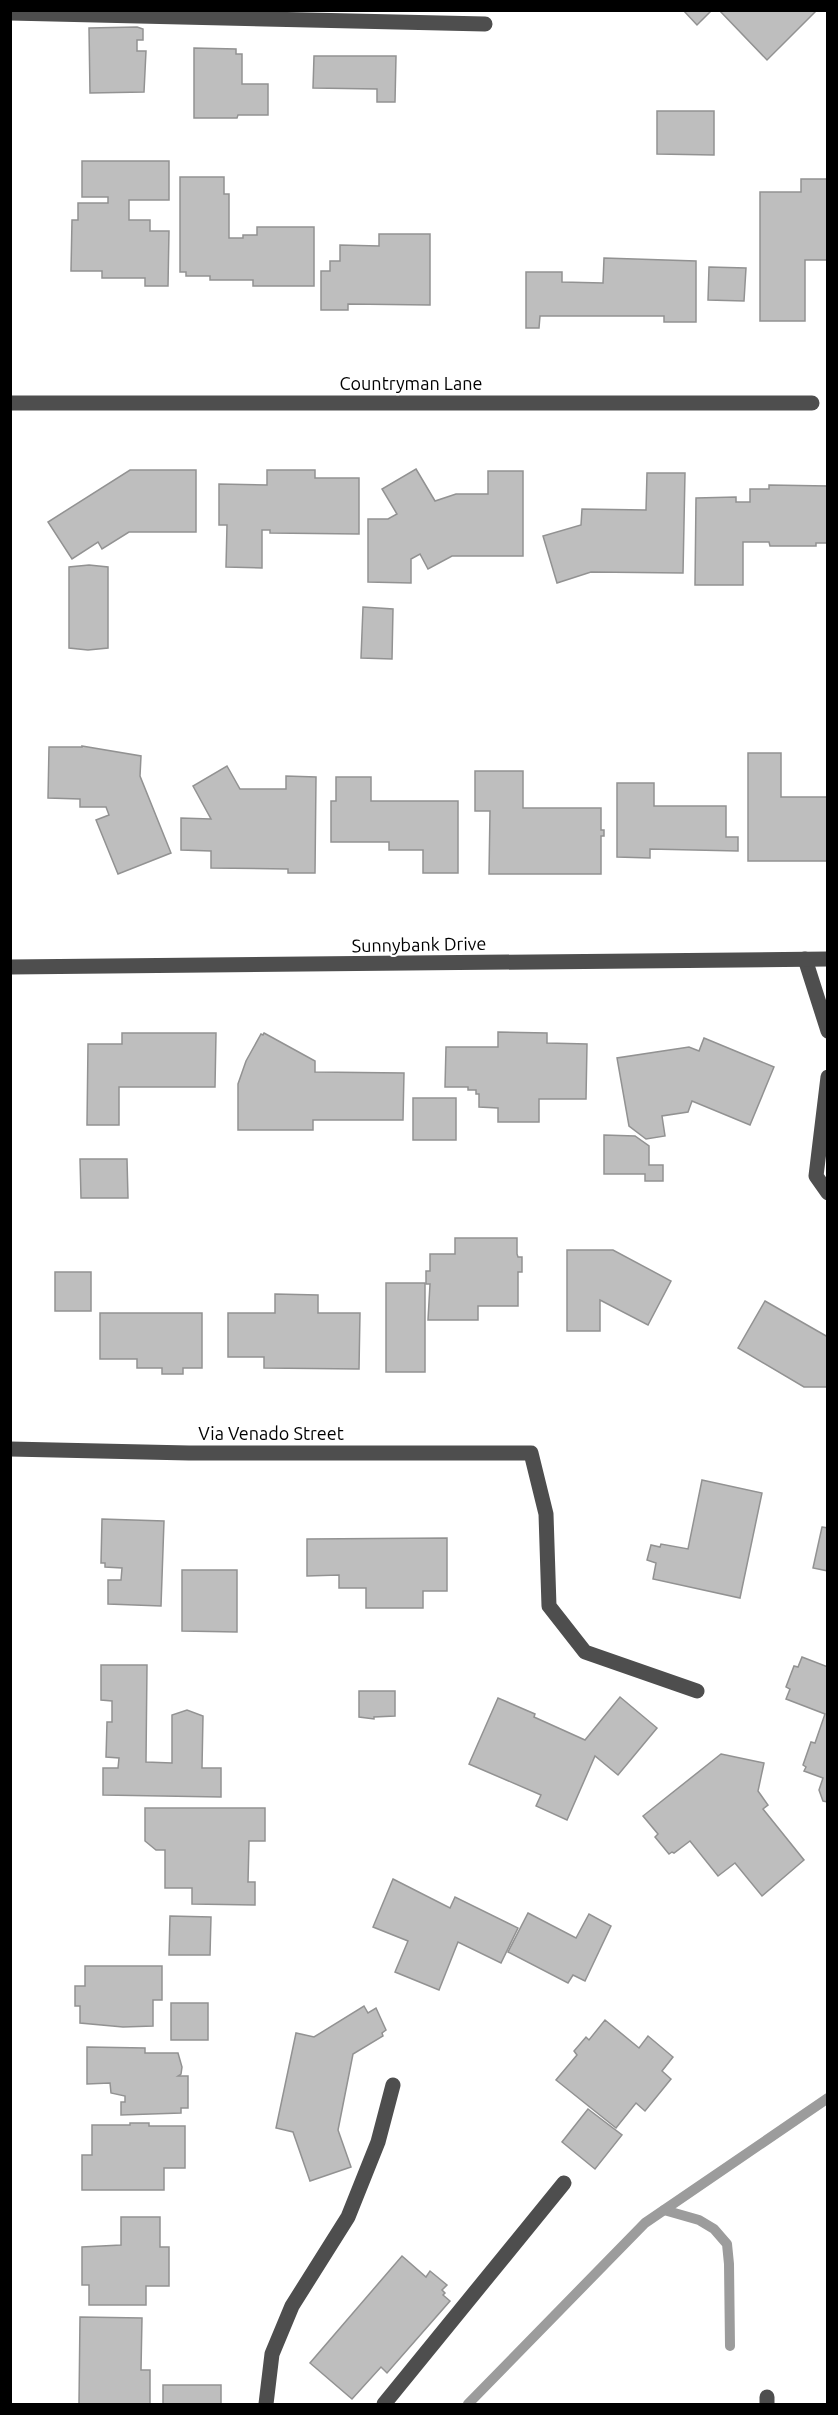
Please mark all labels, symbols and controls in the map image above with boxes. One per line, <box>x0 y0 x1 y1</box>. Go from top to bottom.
street label: Countryman Lane <box>340 373 482 393</box>
street label: Sunnybank Drive <box>352 933 486 955</box>
street label: Via Venado Street <box>198 1423 344 1443</box>

